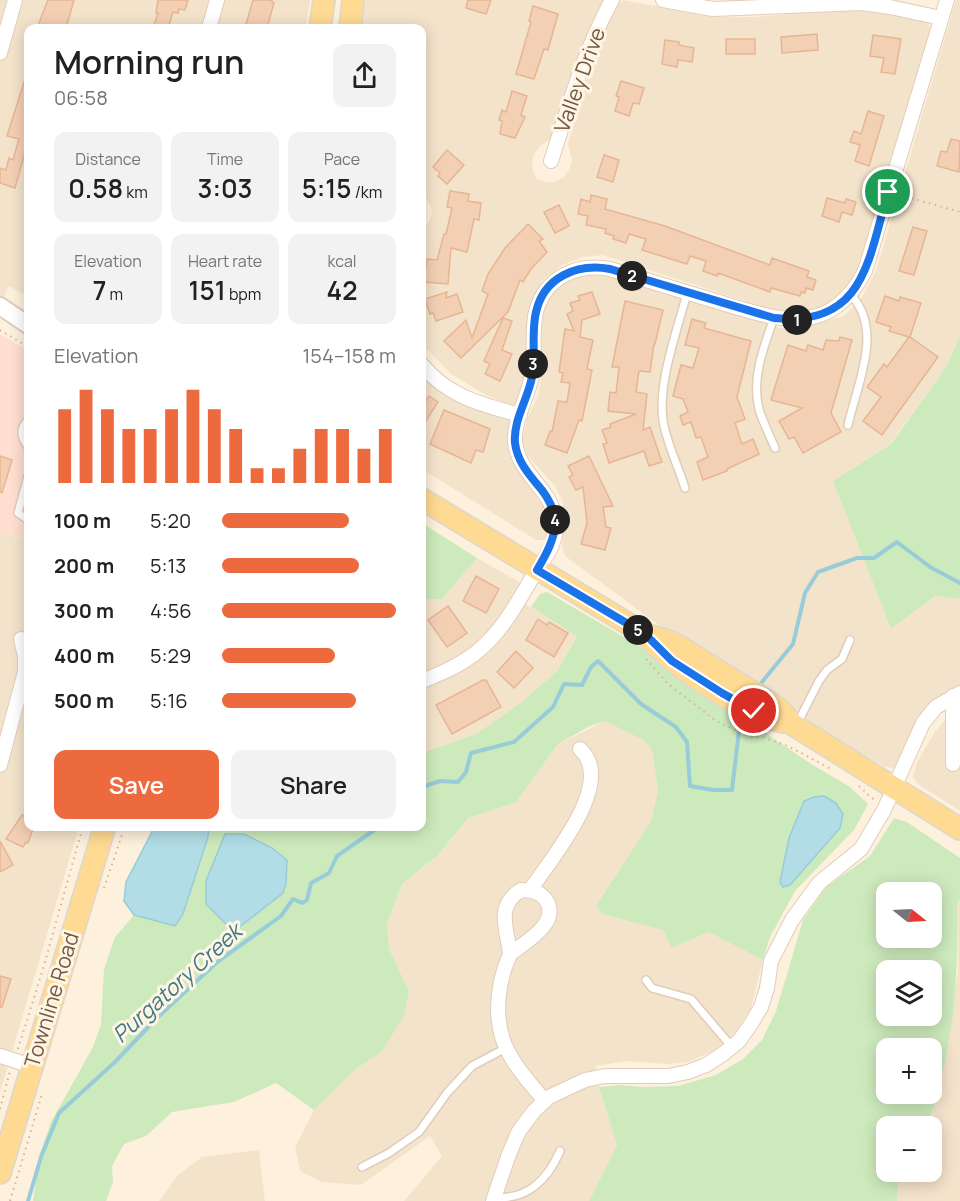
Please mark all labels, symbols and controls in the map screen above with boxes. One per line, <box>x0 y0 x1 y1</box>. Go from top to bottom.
street label: Valley Drive <box>547 23 611 136</box>
text: Morning run <box>54 39 244 84</box>
button: share <box>333 44 396 107</box>
text: 06:58 <box>54 84 108 111</box>
text: Distance <box>75 148 141 170</box>
text: Time <box>207 148 243 170</box>
text: Pace <box>324 148 360 170</box>
pin <box>862 166 913 217</box>
text: 0.58 <box>68 170 123 206</box>
text: 3:03 <box>198 170 252 206</box>
text: 5:15 <box>302 170 351 206</box>
icon: arrive <box>871 175 904 208</box>
text: km <box>123 181 148 203</box>
text: /km <box>351 181 382 203</box>
text: Elevation <box>74 250 142 272</box>
text: Heart rate <box>188 250 262 272</box>
text: kcal <box>327 250 357 272</box>
pin: 2 <box>617 261 647 291</box>
text: 2 <box>627 265 637 287</box>
text: 7 <box>93 272 106 308</box>
text: 151 <box>189 272 226 308</box>
text: 42 <box>327 272 357 308</box>
text: m <box>106 283 123 305</box>
text: bpm <box>226 283 261 305</box>
pin: 1 <box>782 305 812 335</box>
text: 1 <box>793 309 801 331</box>
text: Elevation <box>54 342 138 369</box>
text: 154–158 m <box>303 342 396 369</box>
pin: 3 <box>518 349 548 379</box>
text: 3 <box>528 353 538 375</box>
pin: 4 <box>540 505 570 535</box>
text: 100 m <box>54 507 111 534</box>
text: 5:20 <box>150 507 191 534</box>
text: 4 <box>550 509 560 531</box>
text: 200 m <box>54 552 114 579</box>
text: 5:13 <box>150 552 186 579</box>
text: 300 m <box>54 597 114 624</box>
text: 4:56 <box>150 597 192 624</box>
pin: 5 <box>623 615 653 645</box>
text: 5 <box>633 619 643 641</box>
text: 400 m <box>54 642 114 669</box>
text: 5:29 <box>150 642 191 669</box>
pin <box>728 685 779 736</box>
text: 500 m <box>54 687 114 714</box>
text: 5:16 <box>150 687 188 714</box>
icon: check <box>737 694 770 727</box>
button: Save <box>54 750 219 819</box>
button: Share <box>231 750 396 819</box>
north arrow <box>876 882 942 948</box>
map controls <box>876 882 942 1182</box>
water label: Purgatory Creek <box>106 915 250 1049</box>
street label: Townline Road <box>17 929 85 1071</box>
button: layers <box>876 960 942 1026</box>
button: + <box>876 1038 942 1104</box>
button: − <box>876 1116 942 1182</box>

